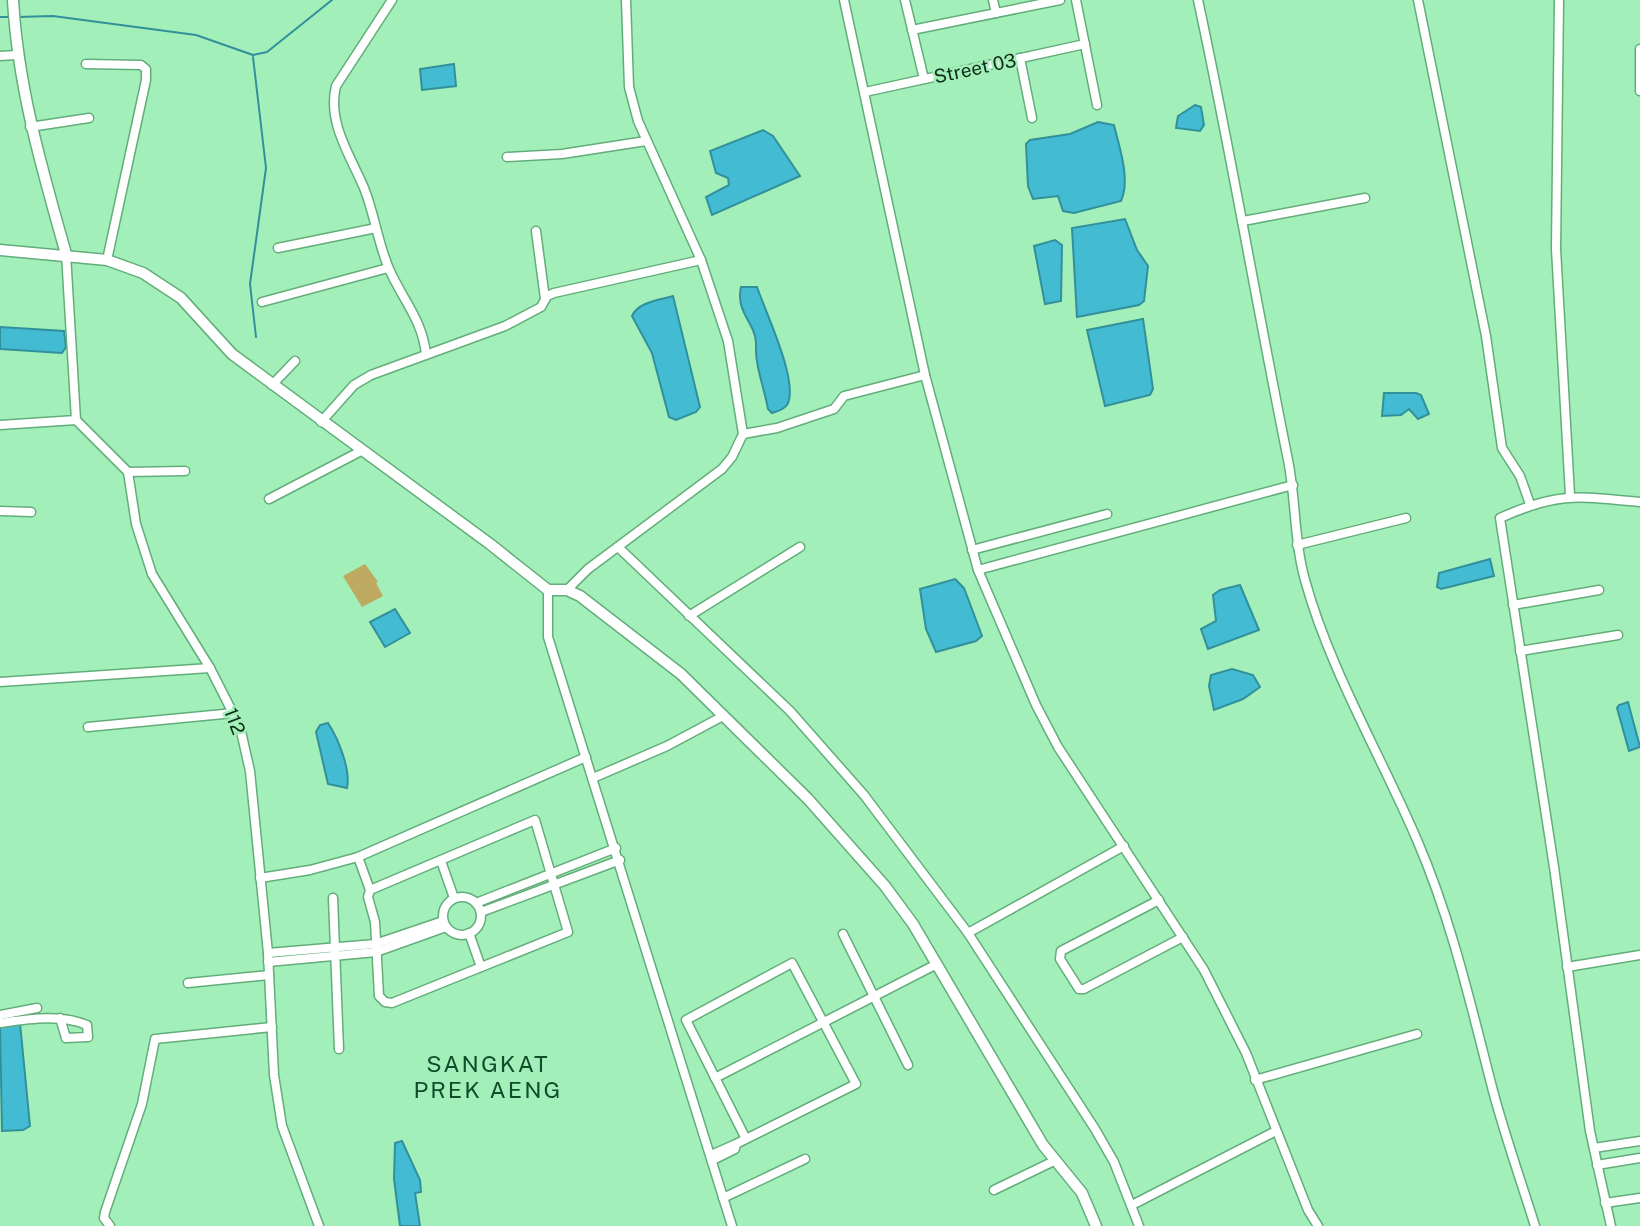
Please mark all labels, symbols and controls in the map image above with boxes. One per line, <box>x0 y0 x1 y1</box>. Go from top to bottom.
street label: Street 03 <box>932 49 1018 87</box>
street label: 112 <box>220 705 250 737</box>
district label: SANGKAT PREK AENG <box>414 1050 562 1103</box>

